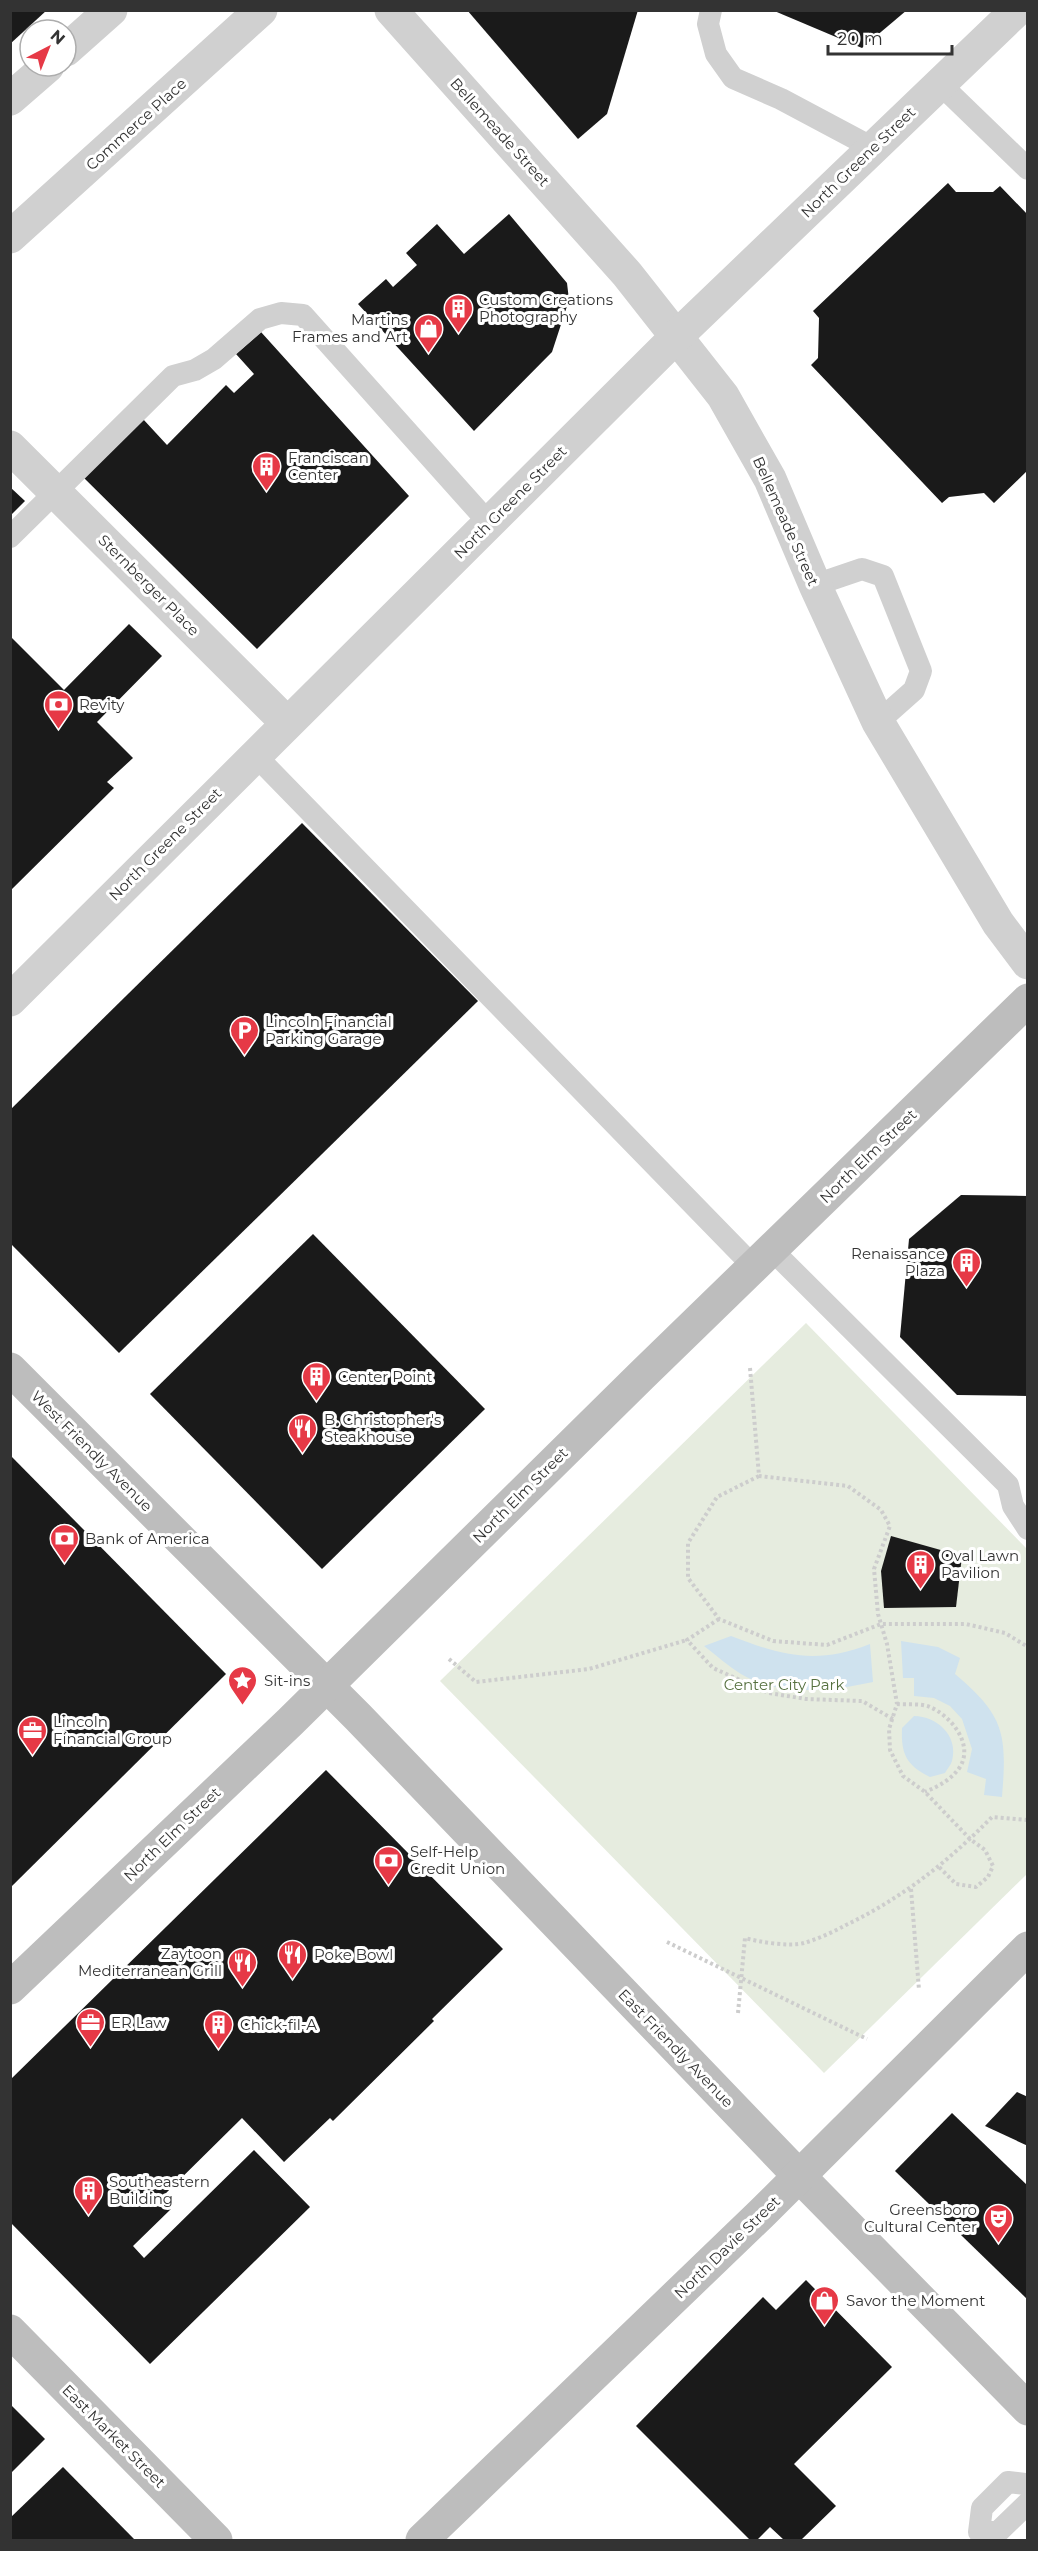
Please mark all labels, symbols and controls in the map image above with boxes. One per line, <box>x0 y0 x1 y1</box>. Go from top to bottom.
north arrow <box>18 18 78 78</box>
scale bar <box>828 18 952 56</box>
text: N <box>47 26 69 49</box>
text: 20 m <box>837 28 883 50</box>
street label: Commerce Place <box>82 74 190 174</box>
street label: Bellemeade Street <box>446 74 554 190</box>
street label: North Greene Street <box>797 102 919 222</box>
place label: Custom Creations Photography <box>479 290 613 326</box>
building icon: Custom Creations Photography <box>442 292 474 334</box>
place label: Martins Frames and Art <box>292 310 408 346</box>
shop icon: Martins Frames and Art <box>413 312 445 354</box>
street label: North Greene Street <box>450 442 570 562</box>
place label: Franciscan Center <box>288 448 369 484</box>
building icon: Franciscan Center <box>251 450 283 492</box>
street label: Bellemeade Street <box>749 453 823 589</box>
street label: Sternberger Place <box>94 530 204 640</box>
bank icon: Revity <box>42 688 74 730</box>
place label: Revity <box>79 695 125 714</box>
street label: North Greene Street <box>105 784 225 904</box>
place label: Lincoln Financial Parking Garage <box>265 1012 392 1048</box>
parking icon: Lincoln Financial Parking Garage <box>228 1014 260 1056</box>
street label: North Elm Street <box>816 1105 920 1207</box>
place label: Renaissance Plaza <box>851 1244 945 1280</box>
building icon: Renaissance Plaza <box>950 1246 982 1288</box>
building icon: Center Point <box>301 1360 333 1402</box>
place label: Center Point <box>338 1367 433 1386</box>
street label: West Friendly Avenue <box>27 1386 157 1516</box>
place label: B. Christopher's Steakhouse <box>324 1410 441 1446</box>
restaurant icon: B. Christopher's Steakhouse <box>287 1412 319 1454</box>
street label: North Elm Street <box>468 1443 572 1547</box>
bank icon: Bank of America <box>48 1522 80 1564</box>
place label: Bank of America <box>85 1529 210 1548</box>
place label: Oval Lawn Pavilion <box>941 1546 1019 1582</box>
building icon: Oval Lawn Pavilion <box>904 1548 936 1590</box>
place icon: Sit-ins <box>227 1664 259 1706</box>
place label: Sit-ins <box>264 1671 310 1690</box>
park label: Center City Park <box>724 1675 844 1694</box>
place label: Lincoln Financial Group <box>53 1712 172 1748</box>
office icon: Lincoln Financial Group <box>16 1714 48 1756</box>
street label: North Elm Street <box>120 1783 224 1885</box>
place label: Self-Help Credit Union <box>410 1842 505 1878</box>
bank icon: Self-Help Credit Union <box>373 1844 405 1886</box>
restaurant icon: Poke Bowl <box>277 1938 309 1980</box>
place label: Zaytoon Mediterranean Grill <box>78 1944 222 1980</box>
place label: Poke Bowl <box>314 1945 393 1964</box>
restaurant icon: Zaytoon Mediterranean Grill <box>227 1946 259 1988</box>
street label: East Friendly Avenue <box>614 1985 738 2111</box>
office icon: ER Law <box>74 2006 106 2048</box>
building icon: Chick-fil-A <box>203 2008 235 2050</box>
place label: ER Law <box>111 2013 167 2032</box>
place label: Chick-fil-A <box>240 2015 317 2034</box>
place label: Southeastern Building <box>109 2172 210 2208</box>
building icon: Southeastern Building <box>72 2174 104 2216</box>
street label: North Davie Street <box>670 2192 784 2302</box>
place label: Greensboro Cultural Center <box>864 2200 977 2236</box>
theatre icon: Greensboro Cultural Center <box>982 2202 1014 2244</box>
shop icon: Savor the Moment <box>809 2284 841 2326</box>
place label: Savor the Moment <box>846 2291 985 2310</box>
street label: East Market Street <box>58 2380 170 2492</box>

